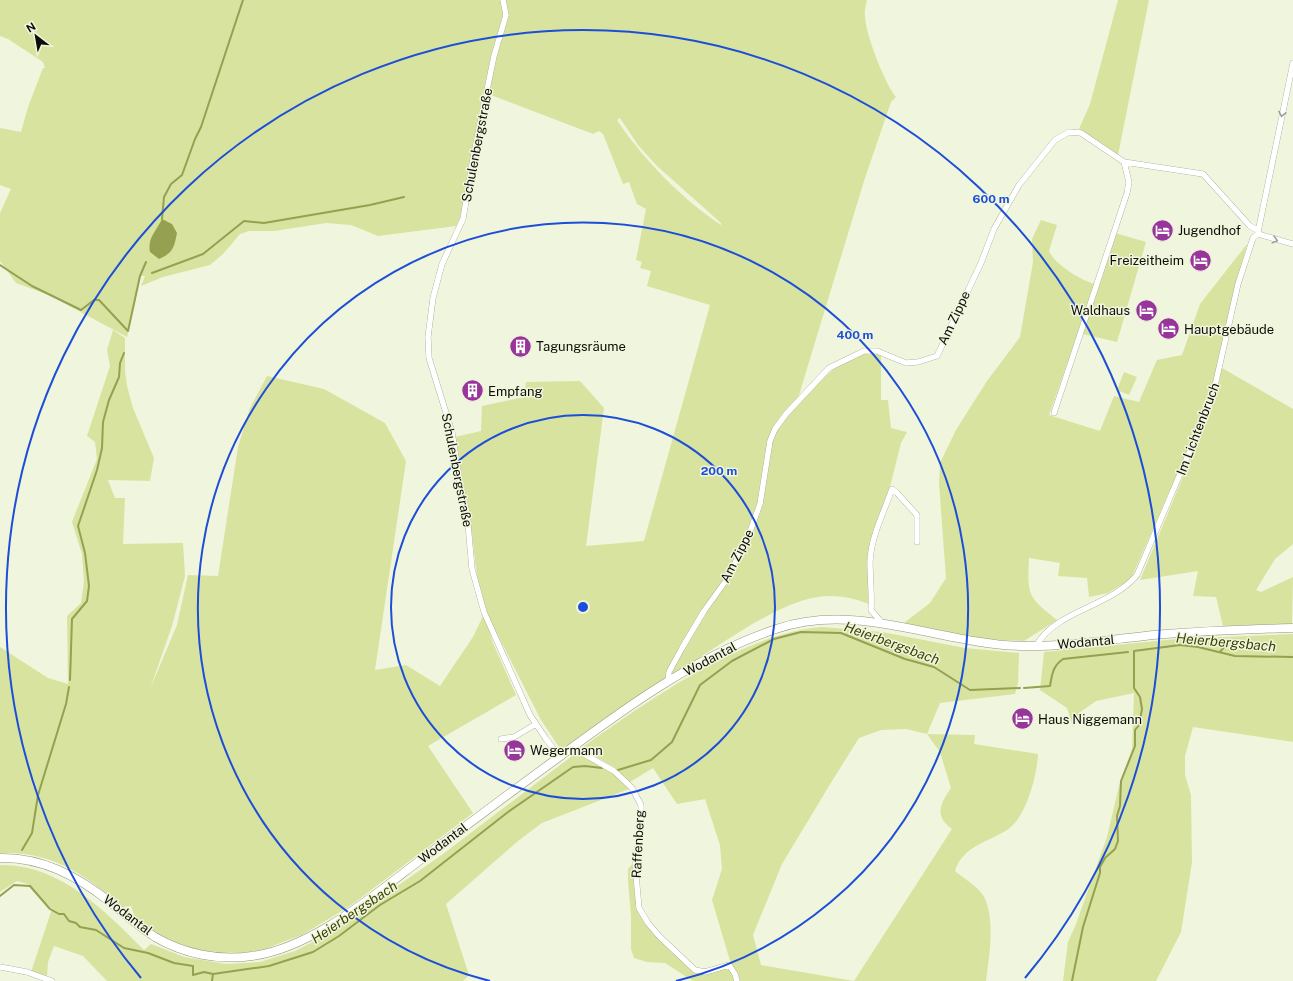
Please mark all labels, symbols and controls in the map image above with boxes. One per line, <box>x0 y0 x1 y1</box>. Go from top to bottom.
north arrow <box>16 16 56 56</box>
text: N <box>24 20 38 35</box>
street label: Schulenbergstraße <box>459 87 495 203</box>
one-way arrow <box>1278 111 1286 118</box>
text: 600 m <box>973 192 1010 206</box>
hotel icon: Jugendhof <box>1150 217 1176 243</box>
place label: Jugendhof <box>1178 223 1241 238</box>
one-way arrow <box>1272 235 1278 243</box>
hotel icon: Freizeitheim <box>1187 247 1213 273</box>
place label: Freizeitheim <box>1109 253 1184 268</box>
street label: Am Zippe <box>935 289 973 347</box>
hotel icon: Waldhaus <box>1133 297 1159 323</box>
place label: Waldhaus <box>1071 303 1130 318</box>
hotel icon: Hauptgebäude <box>1155 316 1181 342</box>
place label: Hauptgebäude <box>1184 322 1274 337</box>
text: 400 m <box>837 328 874 342</box>
building icon: Tagungsräume <box>508 333 534 359</box>
place label: Tagungsräume <box>536 339 626 354</box>
building icon: Empfang <box>460 378 486 404</box>
street label: Im Lichtenbruch <box>1174 381 1222 477</box>
place label: Empfang <box>488 384 543 399</box>
street label: Schulenbergstraße <box>439 412 475 528</box>
text: 200 m <box>701 464 737 478</box>
street label: Am Zippe <box>717 527 757 585</box>
centre of rings <box>576 600 590 614</box>
water label: Heierbergsbach <box>842 618 942 668</box>
water label: Heierbergsbach <box>1175 630 1277 654</box>
street label: Wodantal <box>1057 632 1115 652</box>
street label: Wodantal <box>681 639 739 679</box>
hotel icon: Haus Niggemann <box>1010 706 1036 732</box>
place label: Haus Niggemann <box>1038 712 1142 727</box>
hotel icon: Wegermann <box>502 737 528 763</box>
place label: Wegermann <box>530 743 603 758</box>
street label: Raffenberg <box>629 809 647 879</box>
street label: Wodantal <box>416 820 471 866</box>
water label: Heierbergsbach <box>308 877 400 947</box>
street label: Wodantal <box>101 892 156 938</box>

